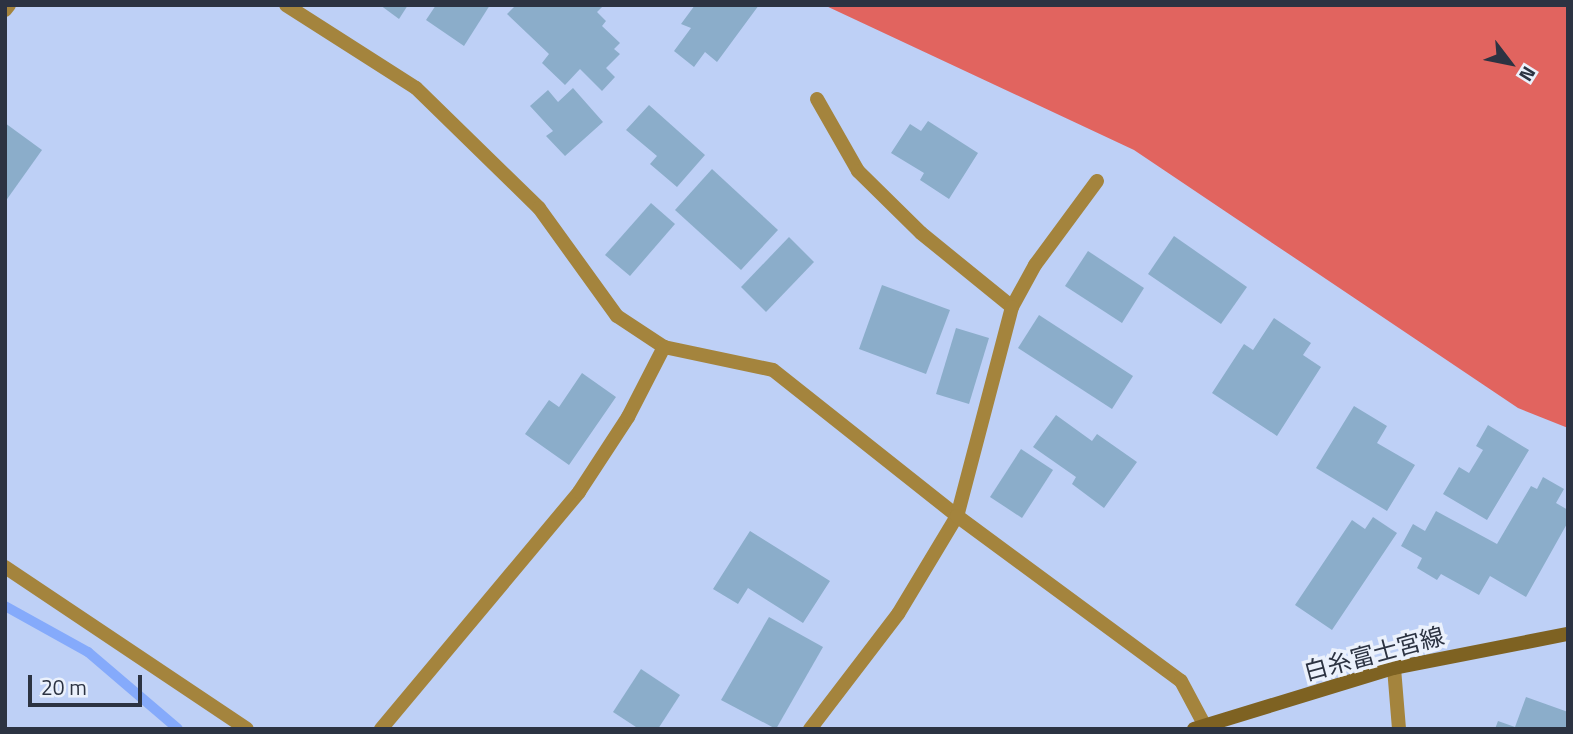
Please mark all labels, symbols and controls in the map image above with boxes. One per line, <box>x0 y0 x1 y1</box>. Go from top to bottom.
north arrow <box>1475 28 1545 98</box>
text: N <box>1512 61 1544 88</box>
street label: 白糸富士宮線 <box>1301 621 1447 687</box>
scale bar <box>32 660 145 704</box>
text: 20 m <box>41 671 87 703</box>

